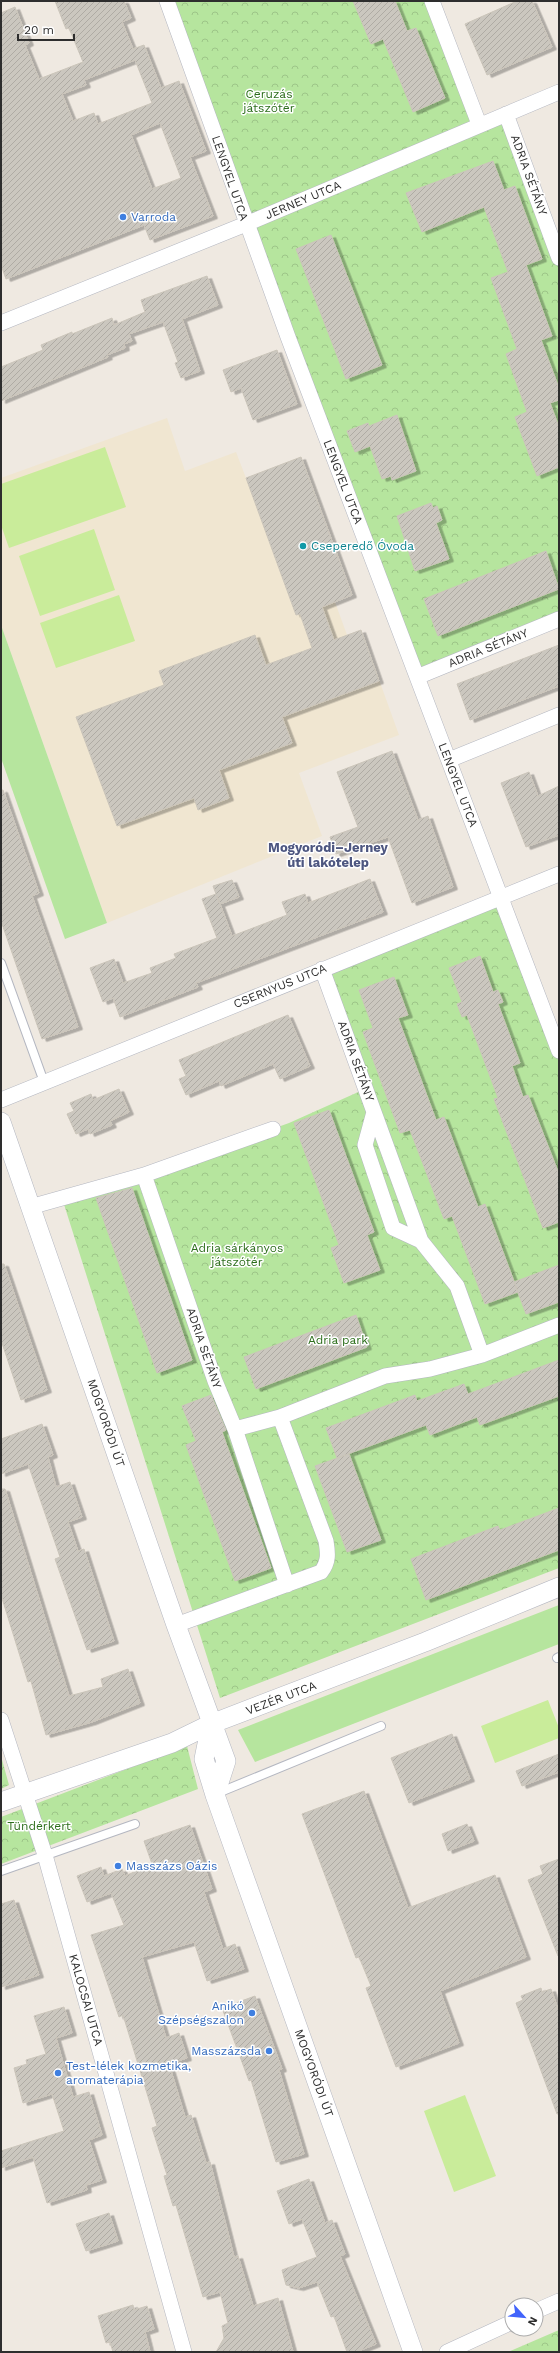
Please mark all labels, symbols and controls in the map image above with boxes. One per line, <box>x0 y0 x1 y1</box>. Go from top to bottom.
scale bar <box>18 16 74 42</box>
text: 20 m <box>24 23 54 37</box>
park label: Ceruzás játszótér <box>242 87 295 115</box>
street label: ADRIA SÉTÁNY <box>508 133 550 217</box>
street label: LENGYEL UTCA <box>209 134 251 222</box>
street label: JERNEY UTCA <box>263 178 343 222</box>
place label: Varroda <box>131 210 176 224</box>
marker: Varroda <box>118 212 128 222</box>
street label: LENGYEL UTCA <box>321 438 366 526</box>
place label: Cseperedő Óvoda <box>311 539 414 553</box>
marker: Cseperedő Óvoda <box>298 541 308 551</box>
street label: ADRIA SÉTÁNY <box>446 626 530 670</box>
street label: LENGYEL UTCA <box>436 741 481 829</box>
district label: Mogyoródi–Jerney úti lakótelep <box>268 840 389 870</box>
street label: CSERNYUS UTCA <box>231 961 329 1011</box>
street label: ADRIA SÉTÁNY <box>335 1019 377 1103</box>
park label: Adria sárkányos játszótér <box>191 1241 283 1269</box>
street label: ADRIA SÉTÁNY <box>184 1306 224 1390</box>
park label: Adria park <box>308 1333 368 1347</box>
street label: MOGYORÓDI ÚT <box>84 1377 128 1469</box>
street label: VEZÉR UTCA <box>244 1678 318 1718</box>
park label: Tündérkert <box>7 1819 71 1833</box>
place label: Masszázs Oázis <box>126 1859 217 1873</box>
marker: Masszázs Oázis <box>113 1861 123 1871</box>
street label: KALOCSAI UTCA <box>66 1953 106 2048</box>
place label: Anikó Szépségszalon <box>158 1999 244 2027</box>
marker: Anikó Szépségszalon <box>247 2008 257 2018</box>
street label: MOGYORÓDI ÚT <box>292 2027 336 2119</box>
place label: Masszázsda <box>191 2044 261 2058</box>
marker: Masszázsda <box>264 2046 274 2056</box>
place label: Test-lélek kozmetika, aromaterápia <box>66 2059 191 2087</box>
marker: Test-lélek kozmetika, aromaterápia <box>53 2068 63 2078</box>
north arrow <box>504 2297 544 2337</box>
text: N <box>525 2315 540 2328</box>

